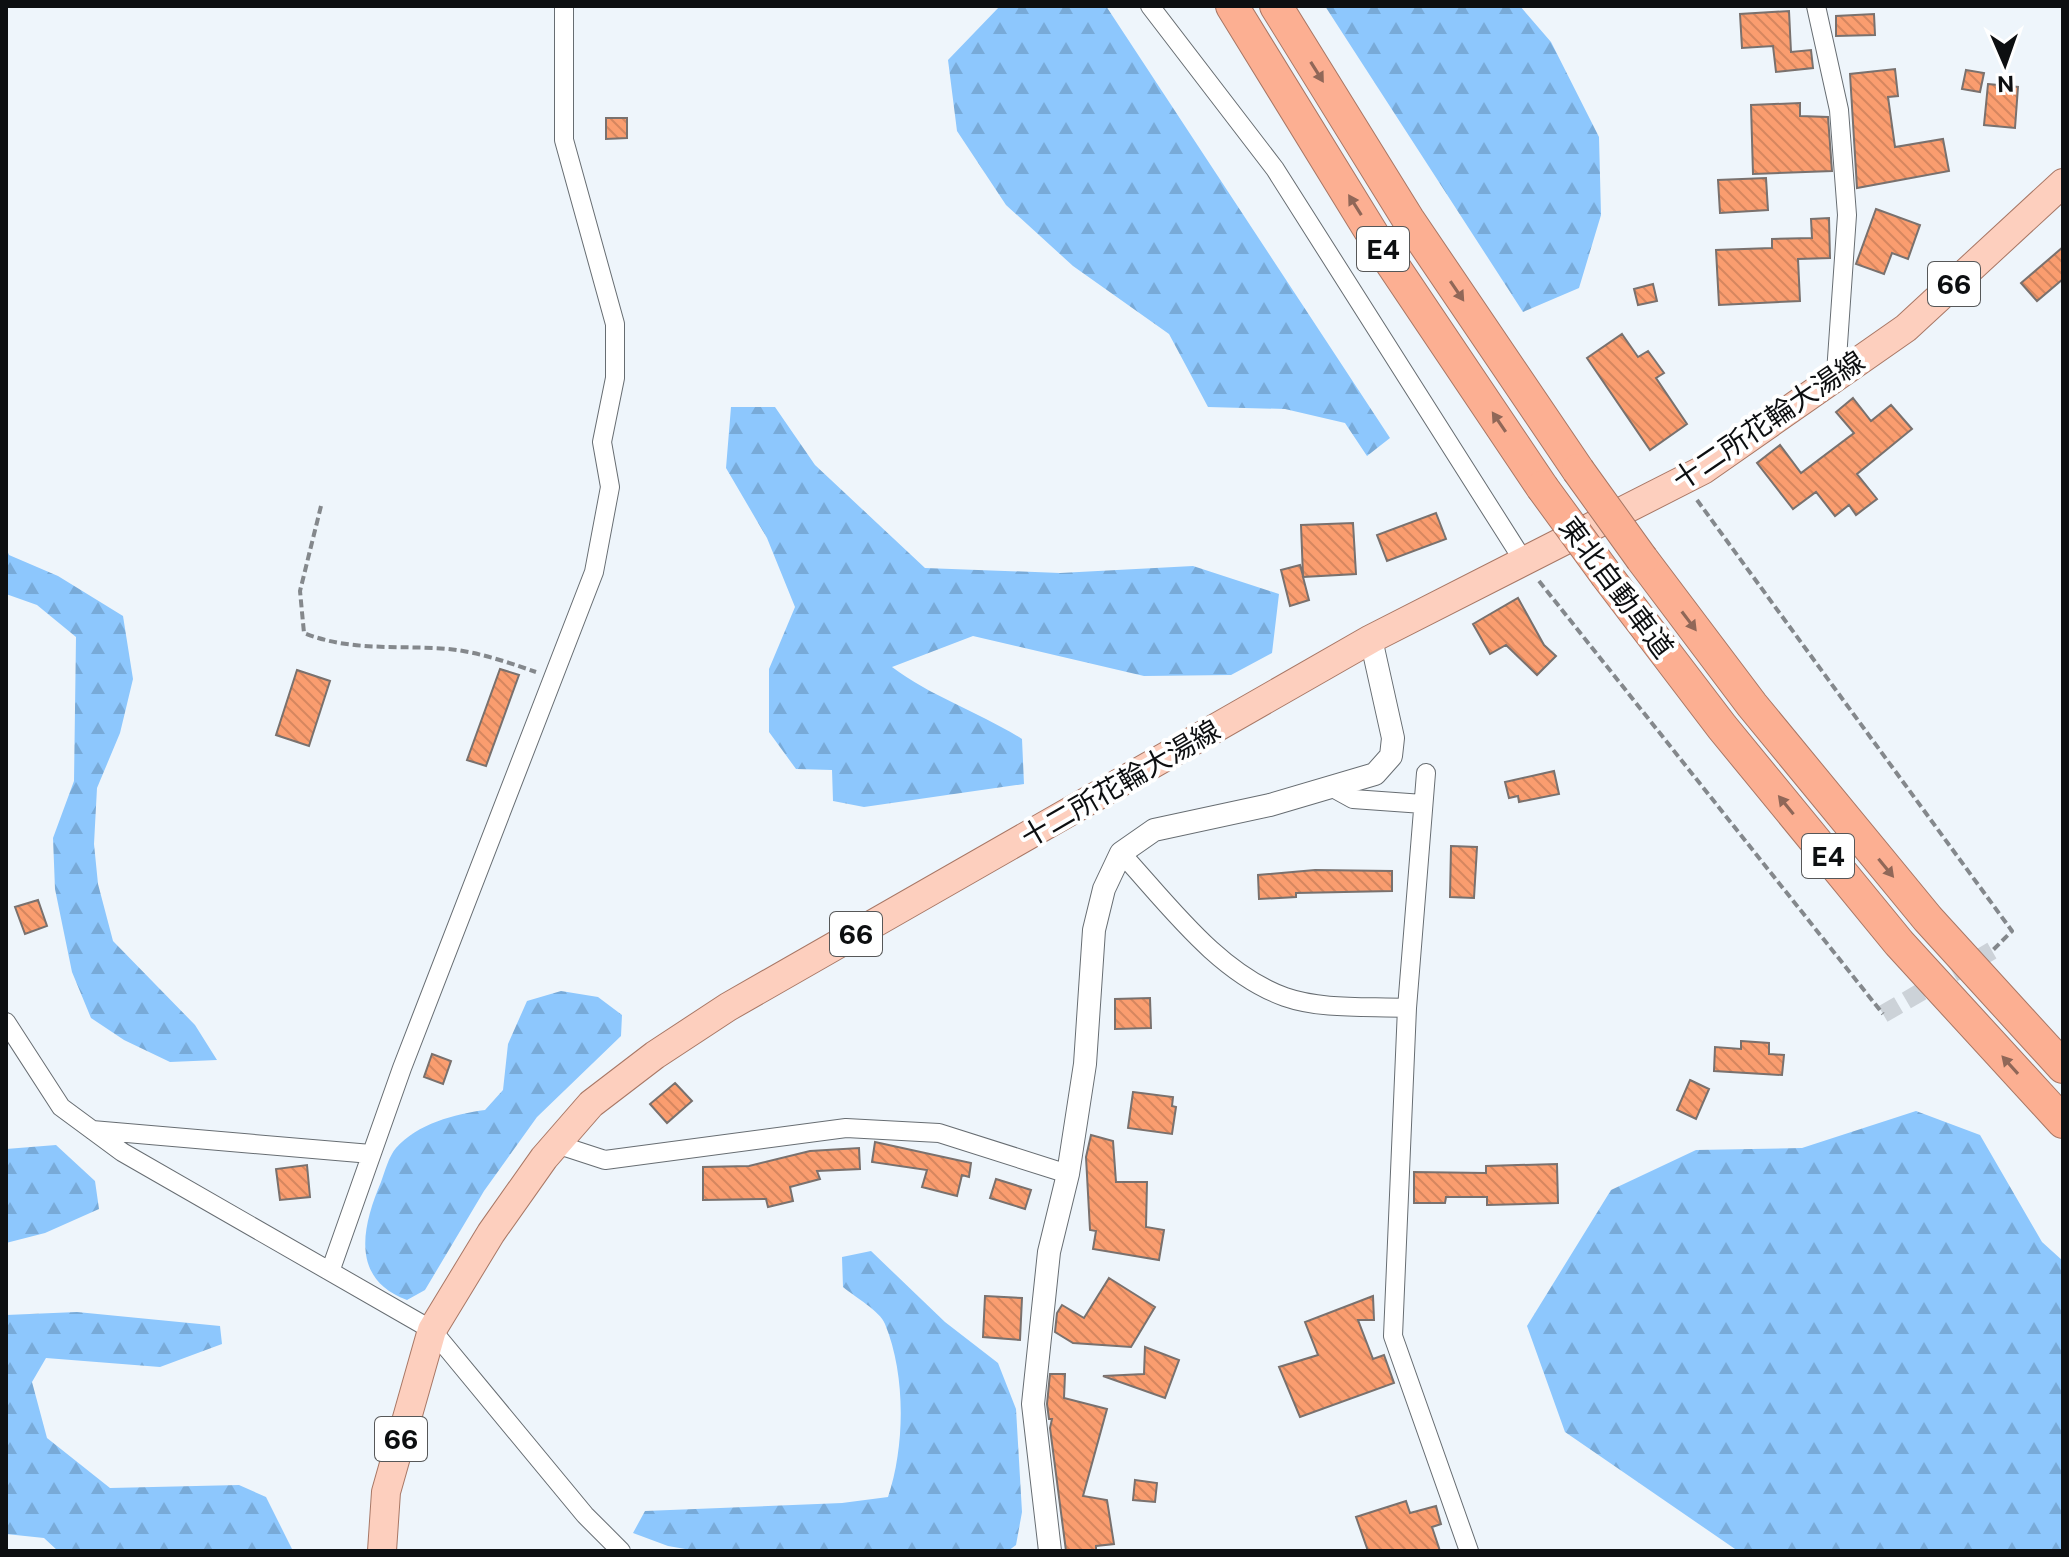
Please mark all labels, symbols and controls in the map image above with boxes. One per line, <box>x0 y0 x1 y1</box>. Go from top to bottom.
north arrow <box>1965 24 2045 104</box>
one-way arrow <box>1310 61 1324 83</box>
text: N <box>1997 71 2015 97</box>
one-way arrow <box>1348 194 1362 216</box>
road number: E4 <box>1357 227 1409 271</box>
road number: 66 <box>1928 262 1980 306</box>
one-way arrow <box>1449 281 1464 302</box>
street label: 十二所花輪大湯線 <box>1666 344 1870 496</box>
one-way arrow <box>1492 411 1507 433</box>
street label: 東北自動車道 <box>1553 510 1681 664</box>
one-way arrow <box>1681 611 1697 632</box>
street label: 十二所花輪大湯線 <box>1015 713 1225 853</box>
one-way arrow <box>1777 794 1794 815</box>
road number: E4 <box>1802 834 1854 878</box>
one-way arrow <box>1877 858 1894 878</box>
road number: 66 <box>830 912 882 956</box>
one-way arrow <box>2002 1055 2020 1074</box>
road number: 66 <box>375 1417 427 1461</box>

